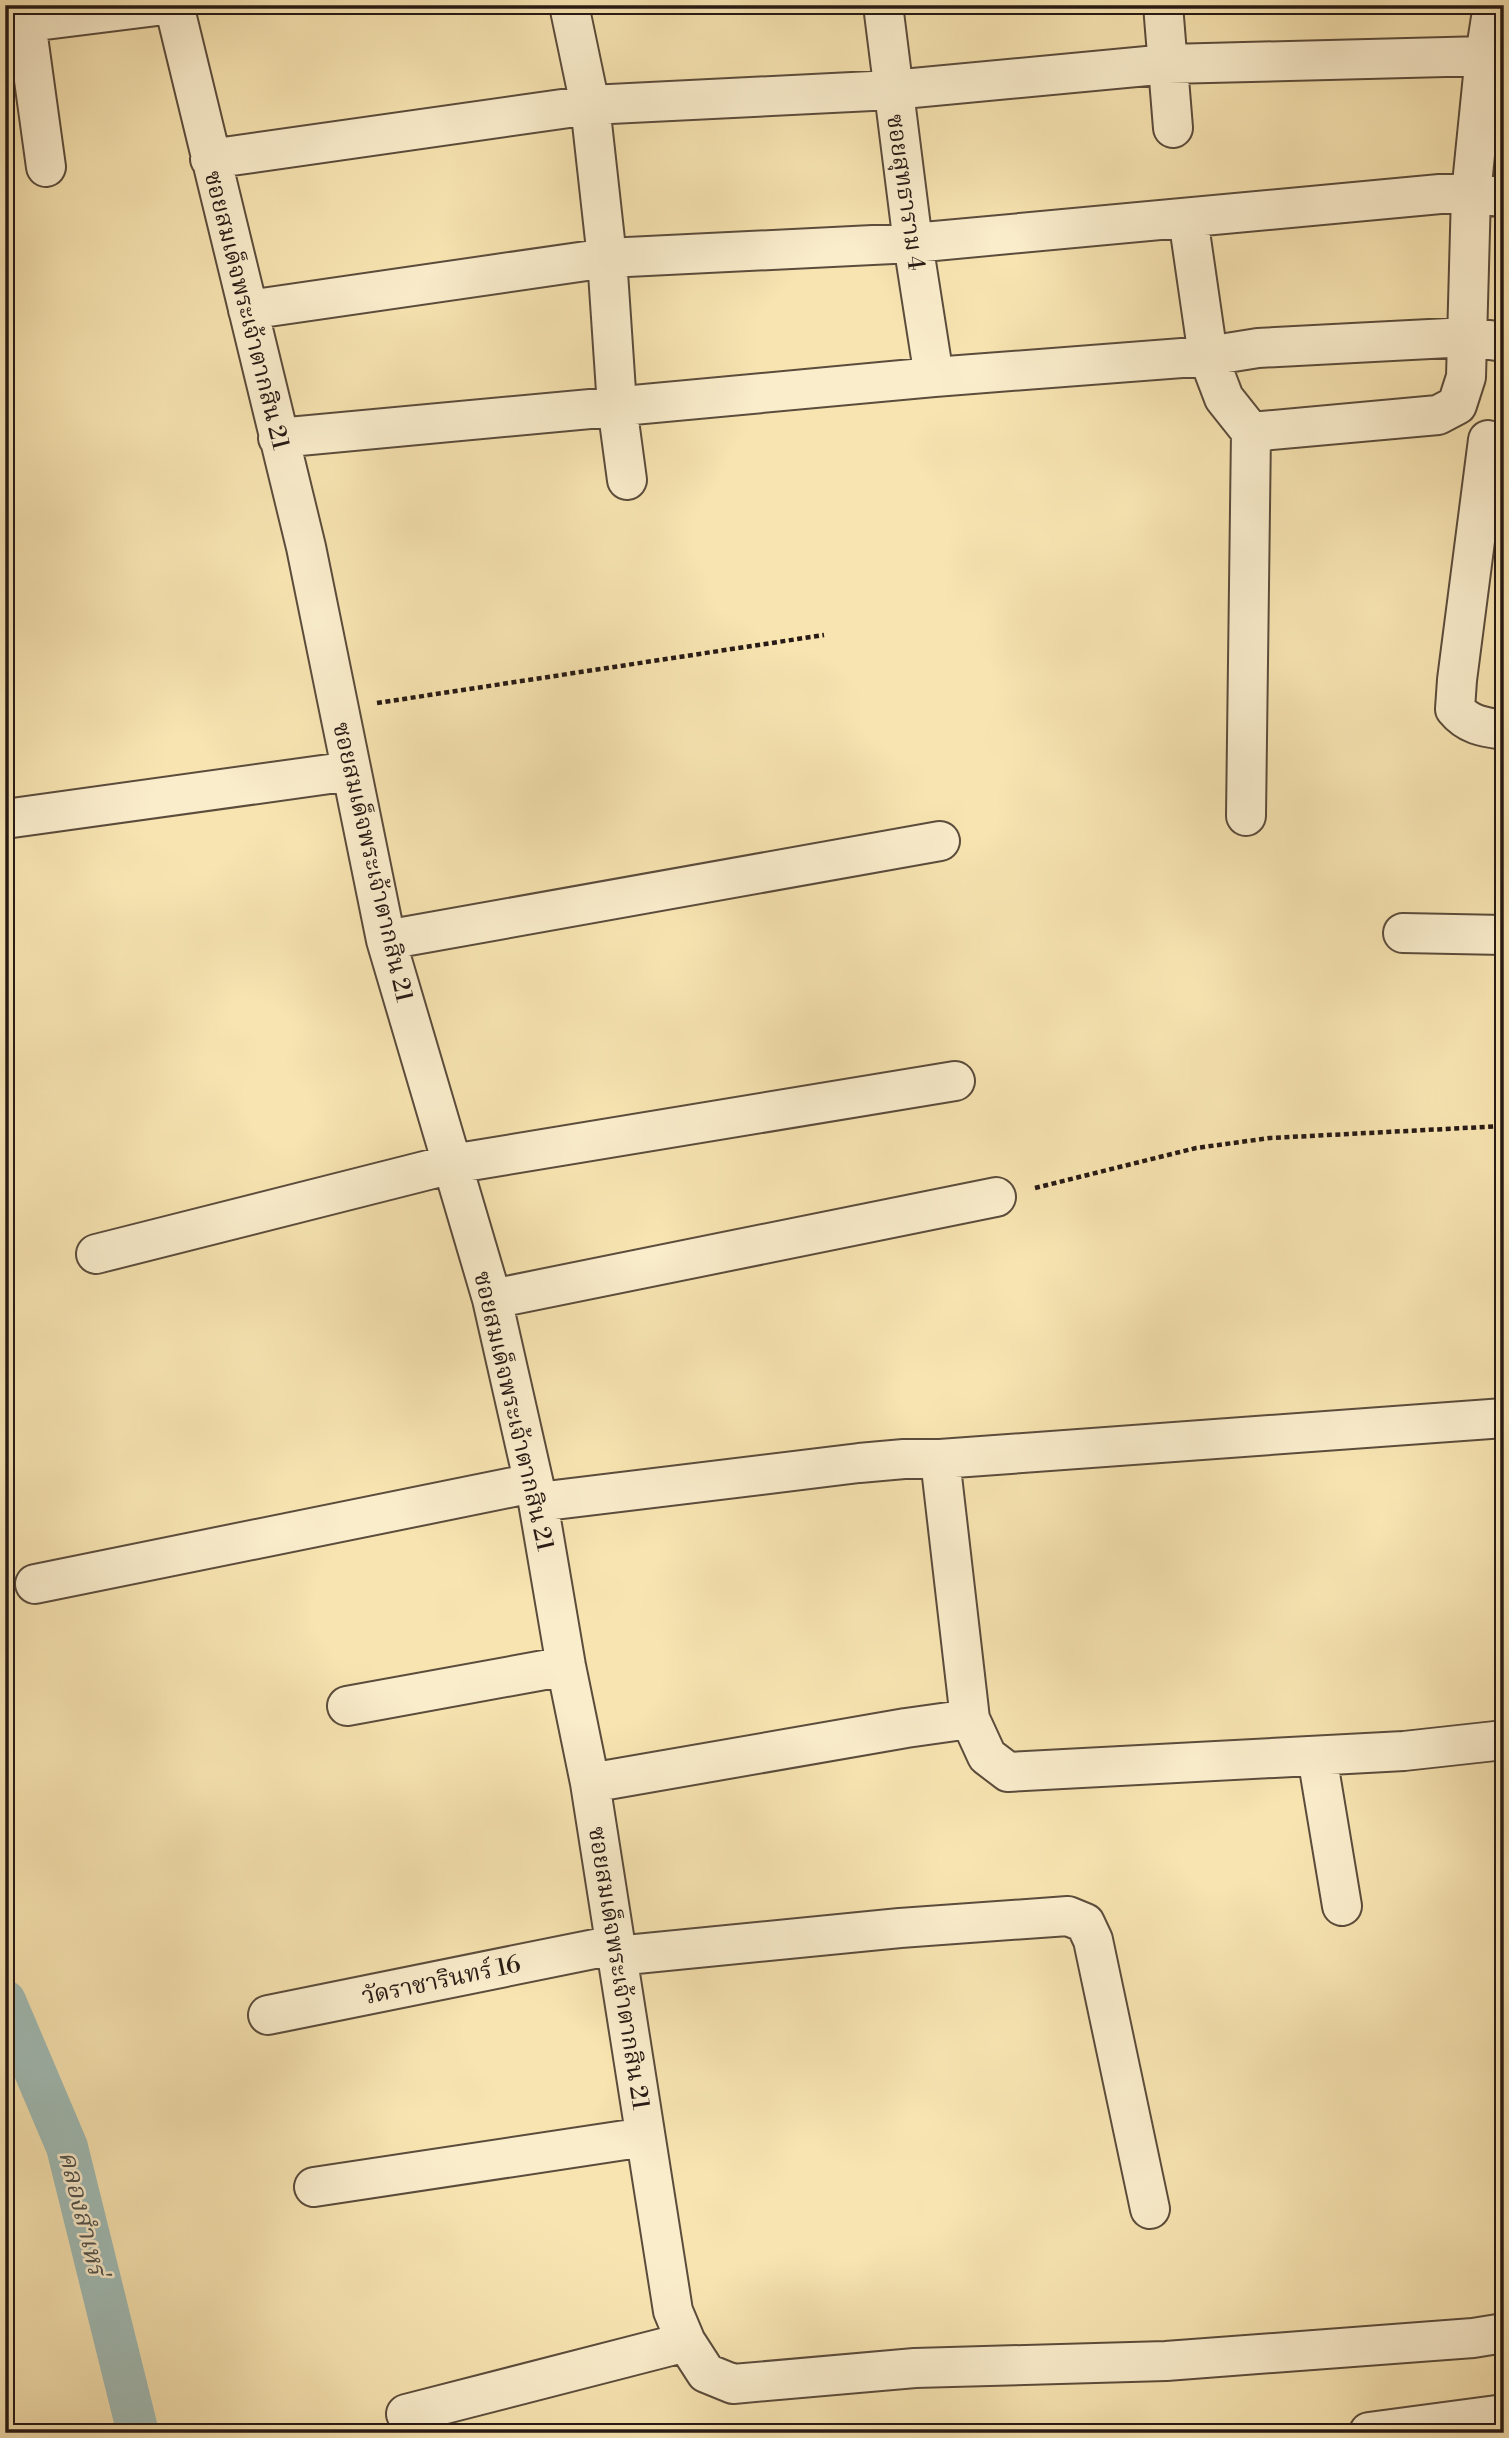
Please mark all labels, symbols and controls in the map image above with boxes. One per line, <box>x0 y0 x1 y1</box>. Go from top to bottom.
street label: ซอยสุทธาราม 4 <box>879 112 931 272</box>
street label: ซอยสมเด็จพระเจ้าตากสิน 21 <box>197 168 295 454</box>
street label: ซอยสมเด็จพระเจ้าตากสิน 21 <box>325 719 419 1006</box>
street label: ซอยสมเด็จพระเจ้าตากสิน 21 <box>466 1268 560 1555</box>
street label: ซอยสมเด็จพระเจ้าตากสิน 21 <box>581 1824 655 2113</box>
street label: วัดราชารินทร์ 16 <box>359 1948 523 2012</box>
water label: คลองสำเหร่ <box>51 2148 114 2284</box>

